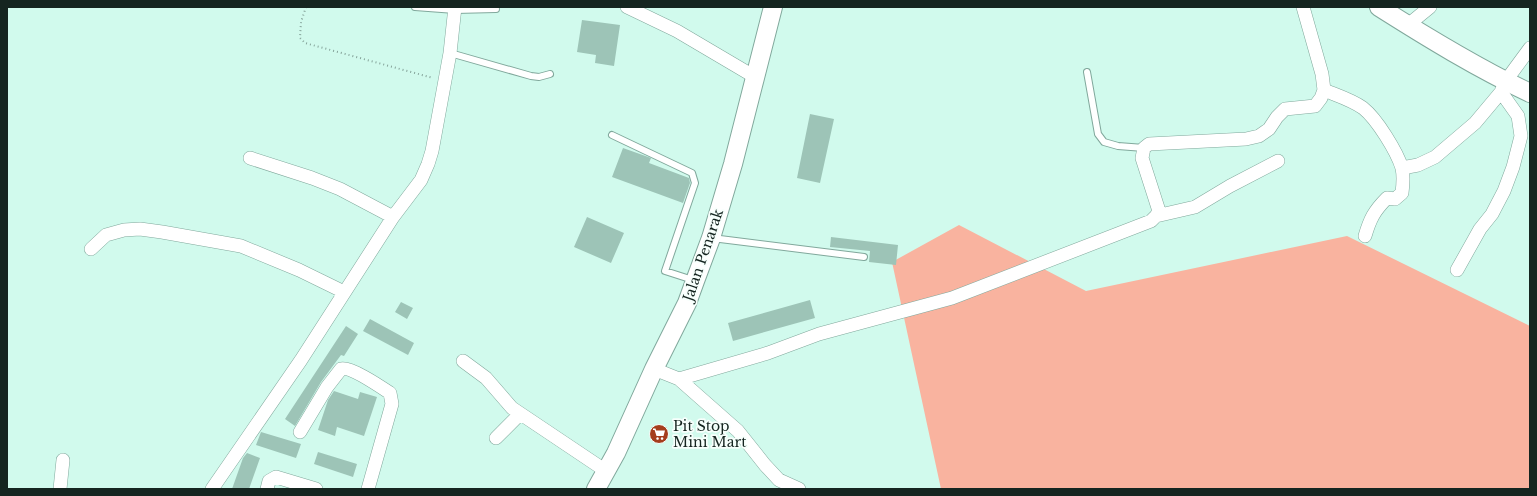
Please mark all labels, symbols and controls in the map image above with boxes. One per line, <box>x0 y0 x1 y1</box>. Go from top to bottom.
street label: Jalan Penarak <box>678 206 727 305</box>
place label: Pit Stop Mini Mart <box>673 417 747 451</box>
supermarket icon: Pit Stop Mini Mart <box>648 423 670 445</box>

